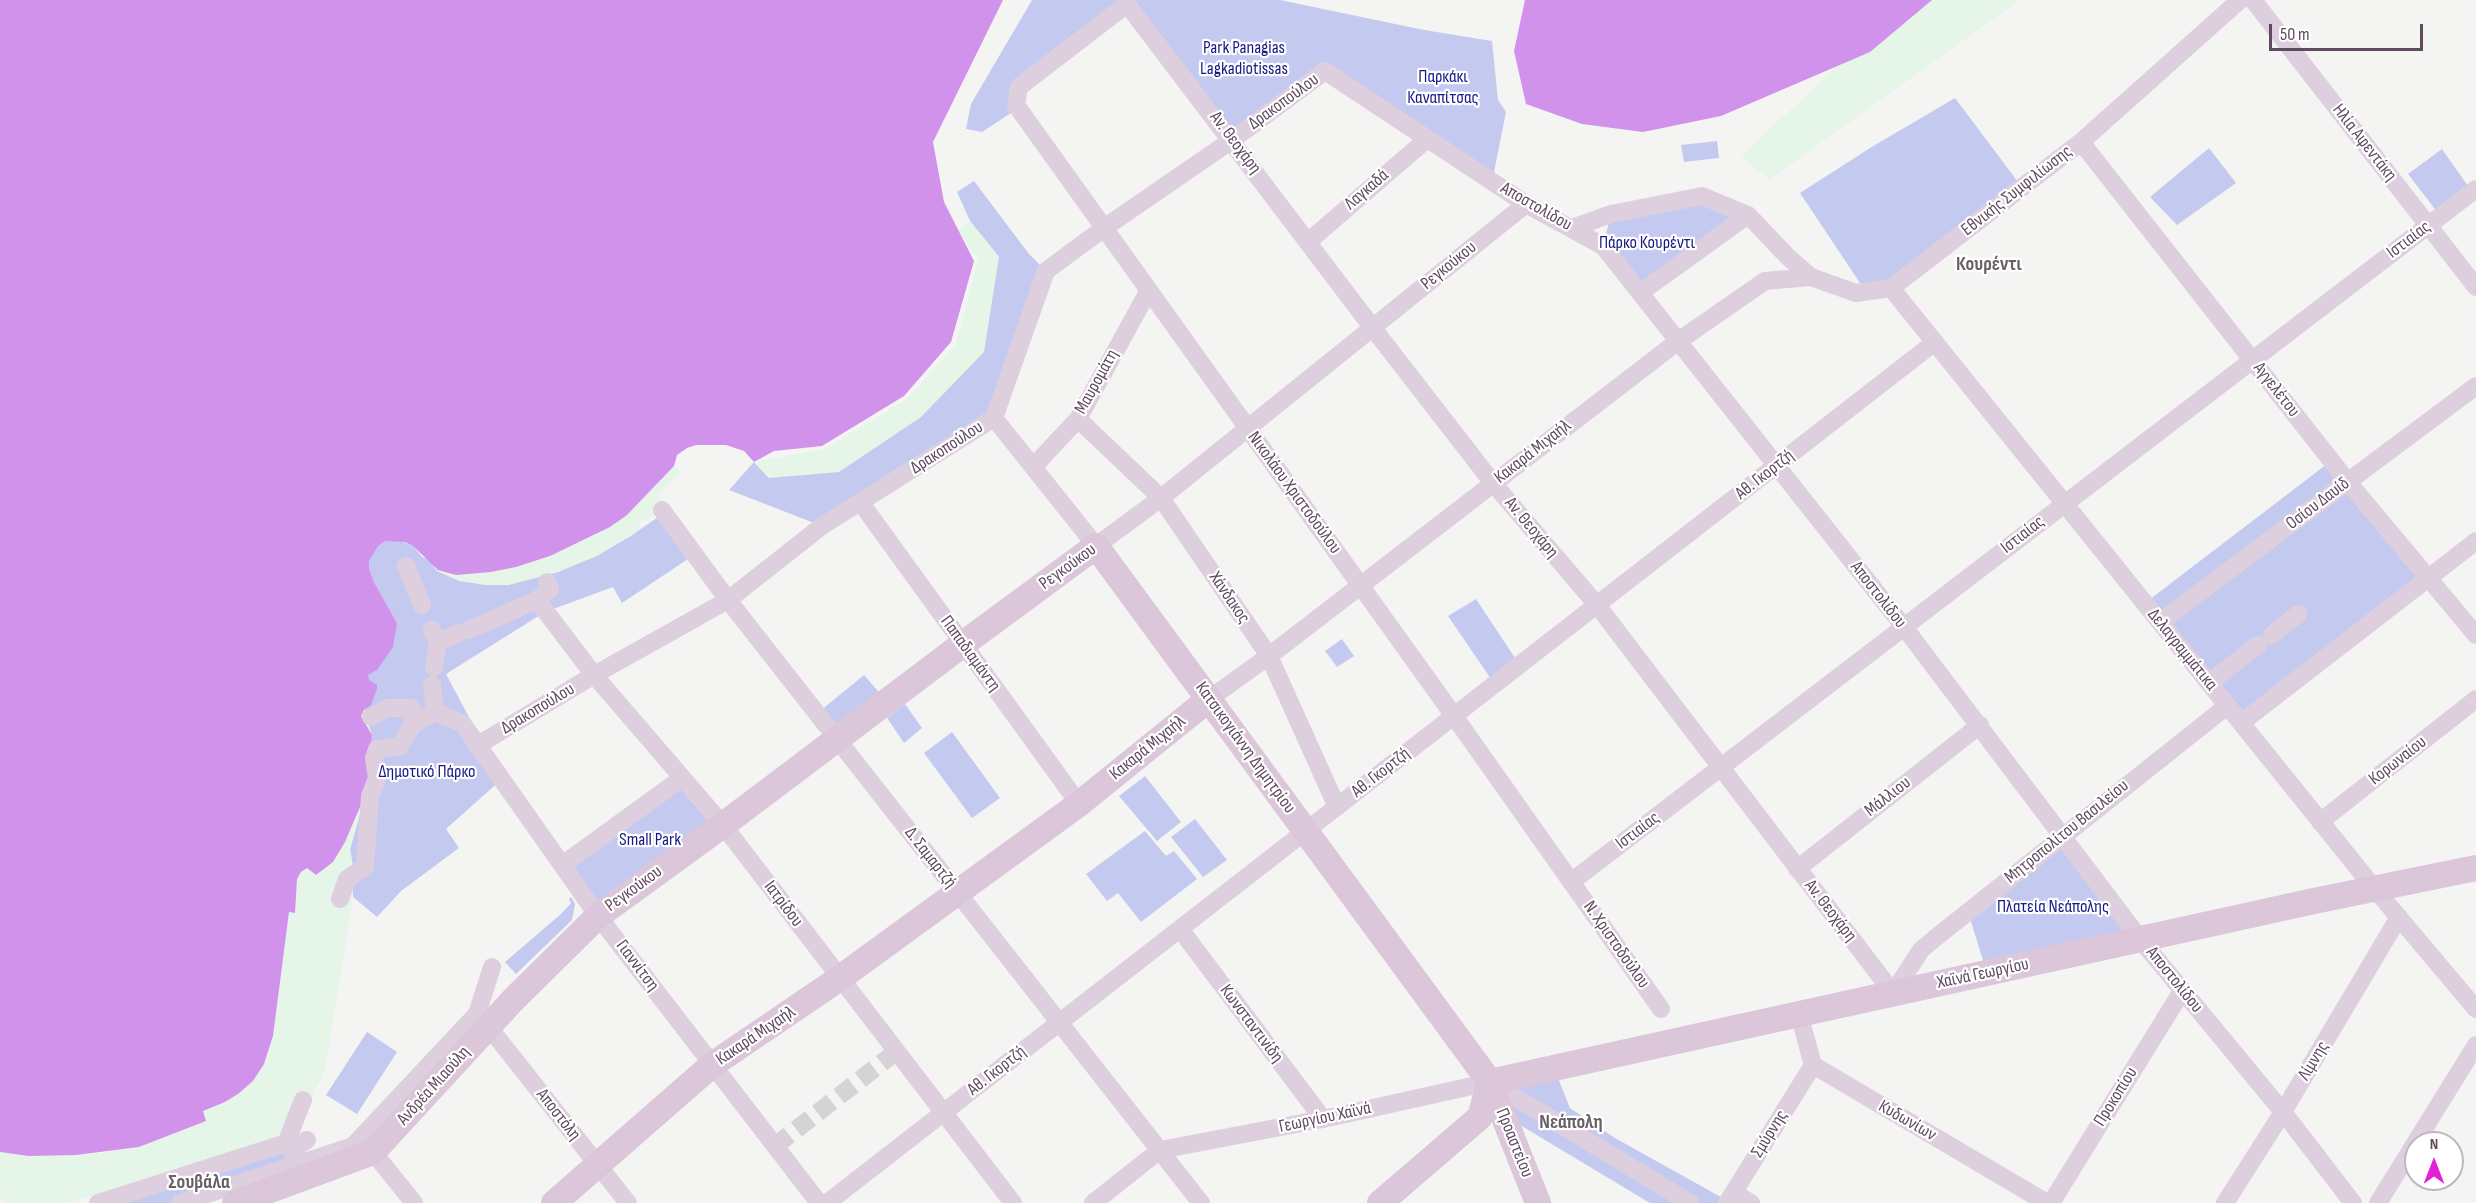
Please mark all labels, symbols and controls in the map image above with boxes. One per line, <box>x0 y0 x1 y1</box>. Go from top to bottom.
scale bar <box>2272 12 2426 50</box>
text: 50 m <box>2280 24 2310 45</box>
park label: Park Panagias Lagkadiotissas <box>1200 37 1288 80</box>
park label: Παρκάκι Καναπίτσας <box>1407 66 1479 109</box>
street label: Δρακοπούλου <box>1245 69 1323 135</box>
street label: Ηλία Αφεντάκη <box>2327 100 2401 186</box>
street label: Αν. Θεοχάρη <box>1205 108 1265 178</box>
street label: Εθνικής Συμφιλίωσης <box>1957 141 2077 241</box>
street label: Λαγκαδά <box>1341 165 1393 215</box>
street label: Αποστολίδου <box>1496 178 1576 236</box>
street label: Ιστιαίας <box>2383 217 2435 263</box>
park label: Πάρκο Κουρέντι <box>1599 232 1695 254</box>
street label: Ρεγκούκου <box>1417 237 1481 295</box>
district label: Κουρέντι <box>1956 253 2022 277</box>
street label: Μαυρομάτη <box>1070 346 1124 418</box>
street label: Αγγελέτου <box>2248 358 2304 422</box>
street label: Κακαρά Μιχαήλ <box>1490 415 1576 489</box>
street label: Δρακοπούλου <box>907 417 987 479</box>
street label: Νικολάου Χριστοδούλου <box>1242 428 1346 558</box>
street label: Αθ. Γκορτζή <box>1731 445 1799 505</box>
street label: Οσίου Δαυίδ <box>2282 473 2354 535</box>
street label: Αν. Θεοχάρη <box>1499 493 1563 563</box>
street label: Ιστιαίας <box>1997 511 2049 559</box>
street label: Ρεγκούκου <box>1035 539 1101 595</box>
street label: Αποστολίδου <box>1845 557 1911 633</box>
street label: Χάνδακος <box>1204 568 1254 628</box>
street label: Δελαγραμμάτικα <box>2142 605 2222 695</box>
street label: Παπαδιαμάντη <box>935 612 1005 696</box>
street label: Κατσικογιάννη Δημητρίου <box>1190 678 1300 818</box>
street label: Δρακοπούλου <box>497 679 579 739</box>
street label: Κακαρά Μιχαήλ <box>1106 711 1190 785</box>
street label: Κορωναίου <box>2365 732 2431 790</box>
street label: Αθ. Γκορτζή <box>1347 743 1415 803</box>
park label: Δημοτικό Πάρκο <box>378 761 476 783</box>
street label: Μάλλιου <box>1861 772 1915 822</box>
street label: Μητροπολίτου Βασιλείου <box>2001 775 2133 889</box>
street label: Ιστιαίας <box>1612 808 1664 854</box>
street label: Δ. Σαμαρτζή <box>899 823 961 893</box>
park label: Small Park <box>619 829 681 851</box>
street label: Ρεγκούκου <box>601 861 667 917</box>
street label: Αν. Θεοχάρη <box>1799 876 1861 946</box>
street label: Ιατρίδου <box>759 877 807 931</box>
park label: Πλατεία Νεάπολης <box>1997 896 2109 918</box>
street label: Ν. Χριστοδούλου <box>1578 897 1654 993</box>
street label: Γιαννίτση <box>611 936 663 996</box>
street label: Αποστολίδου <box>2141 943 2207 1017</box>
street label: Χαϊνά Γεωργίου <box>1935 954 2031 994</box>
street label: Κωνσταντινίδη <box>1215 981 1287 1067</box>
street label: Κακαρά Μιχαήλ <box>712 1002 800 1070</box>
street label: Λίμνης <box>2294 1037 2334 1085</box>
street label: Αθ. Γκορτζή <box>963 1041 1031 1101</box>
street label: Ανδρέα Μιαούλη <box>393 1042 475 1130</box>
street label: Προκοπίου <box>2089 1063 2143 1131</box>
street label: Αποστόλη <box>531 1085 585 1145</box>
street label: Κυδωνίων <box>1874 1096 1940 1146</box>
street label: Γεωργίου Χαϊνά <box>1277 1098 1373 1138</box>
street label: Προαστείου <box>1490 1105 1538 1181</box>
street label: Σμύρνης <box>1747 1106 1793 1162</box>
district label: Νεάπολη <box>1539 1111 1603 1135</box>
north arrow <box>2404 1131 2464 1191</box>
text: N <box>2430 1135 2438 1154</box>
district label: Σουβάλα <box>168 1171 230 1195</box>

